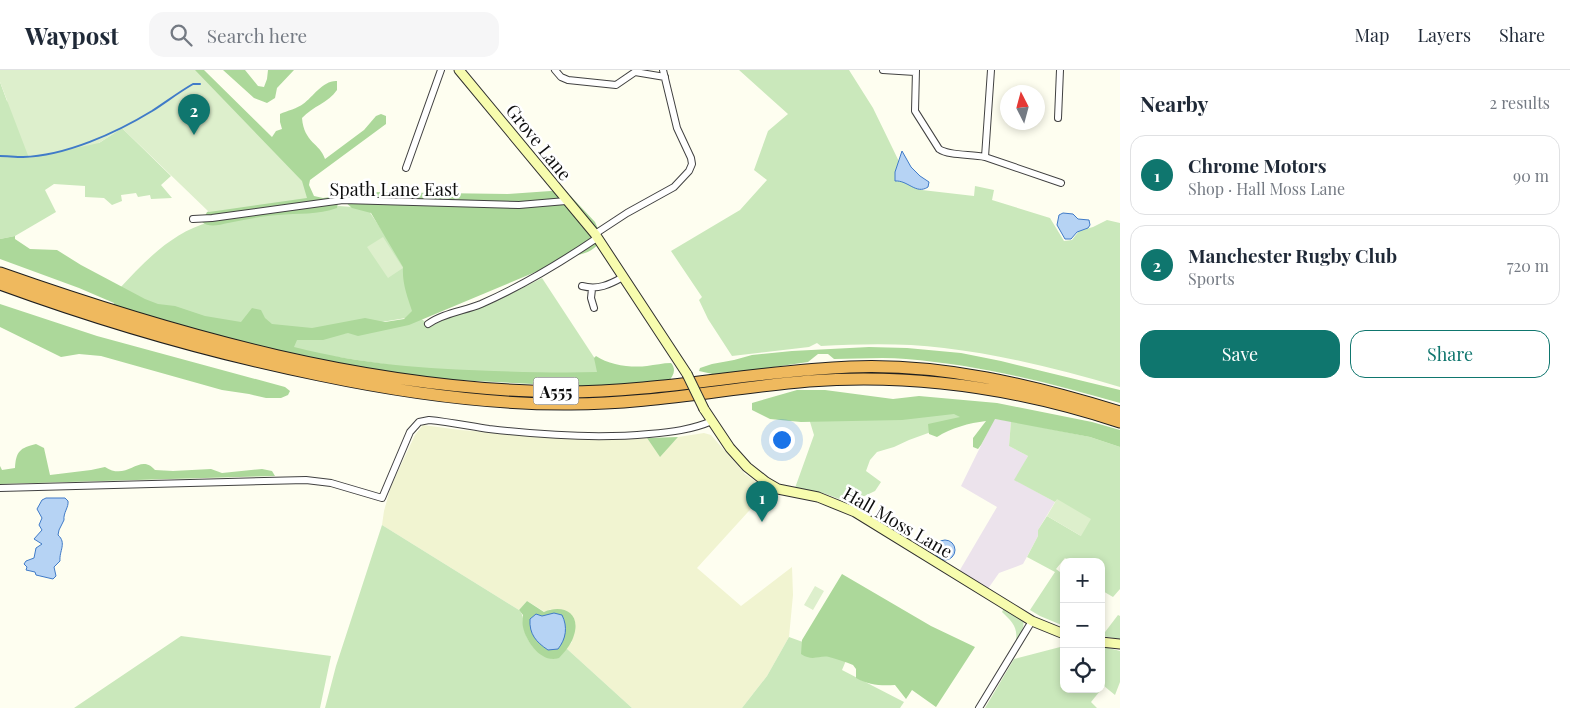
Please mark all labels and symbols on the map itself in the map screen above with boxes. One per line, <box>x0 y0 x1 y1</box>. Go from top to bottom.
north arrow <box>1000 85 1045 130</box>
pin: 2 <box>178 94 210 135</box>
street label: Grove Lane <box>501 99 577 185</box>
street label: Spath Lane East <box>330 177 459 201</box>
road number: A555 <box>534 378 578 404</box>
your location <box>769 427 795 453</box>
pin: 1 <box>746 481 778 522</box>
street label: Hall Moss Lane <box>839 481 957 563</box>

